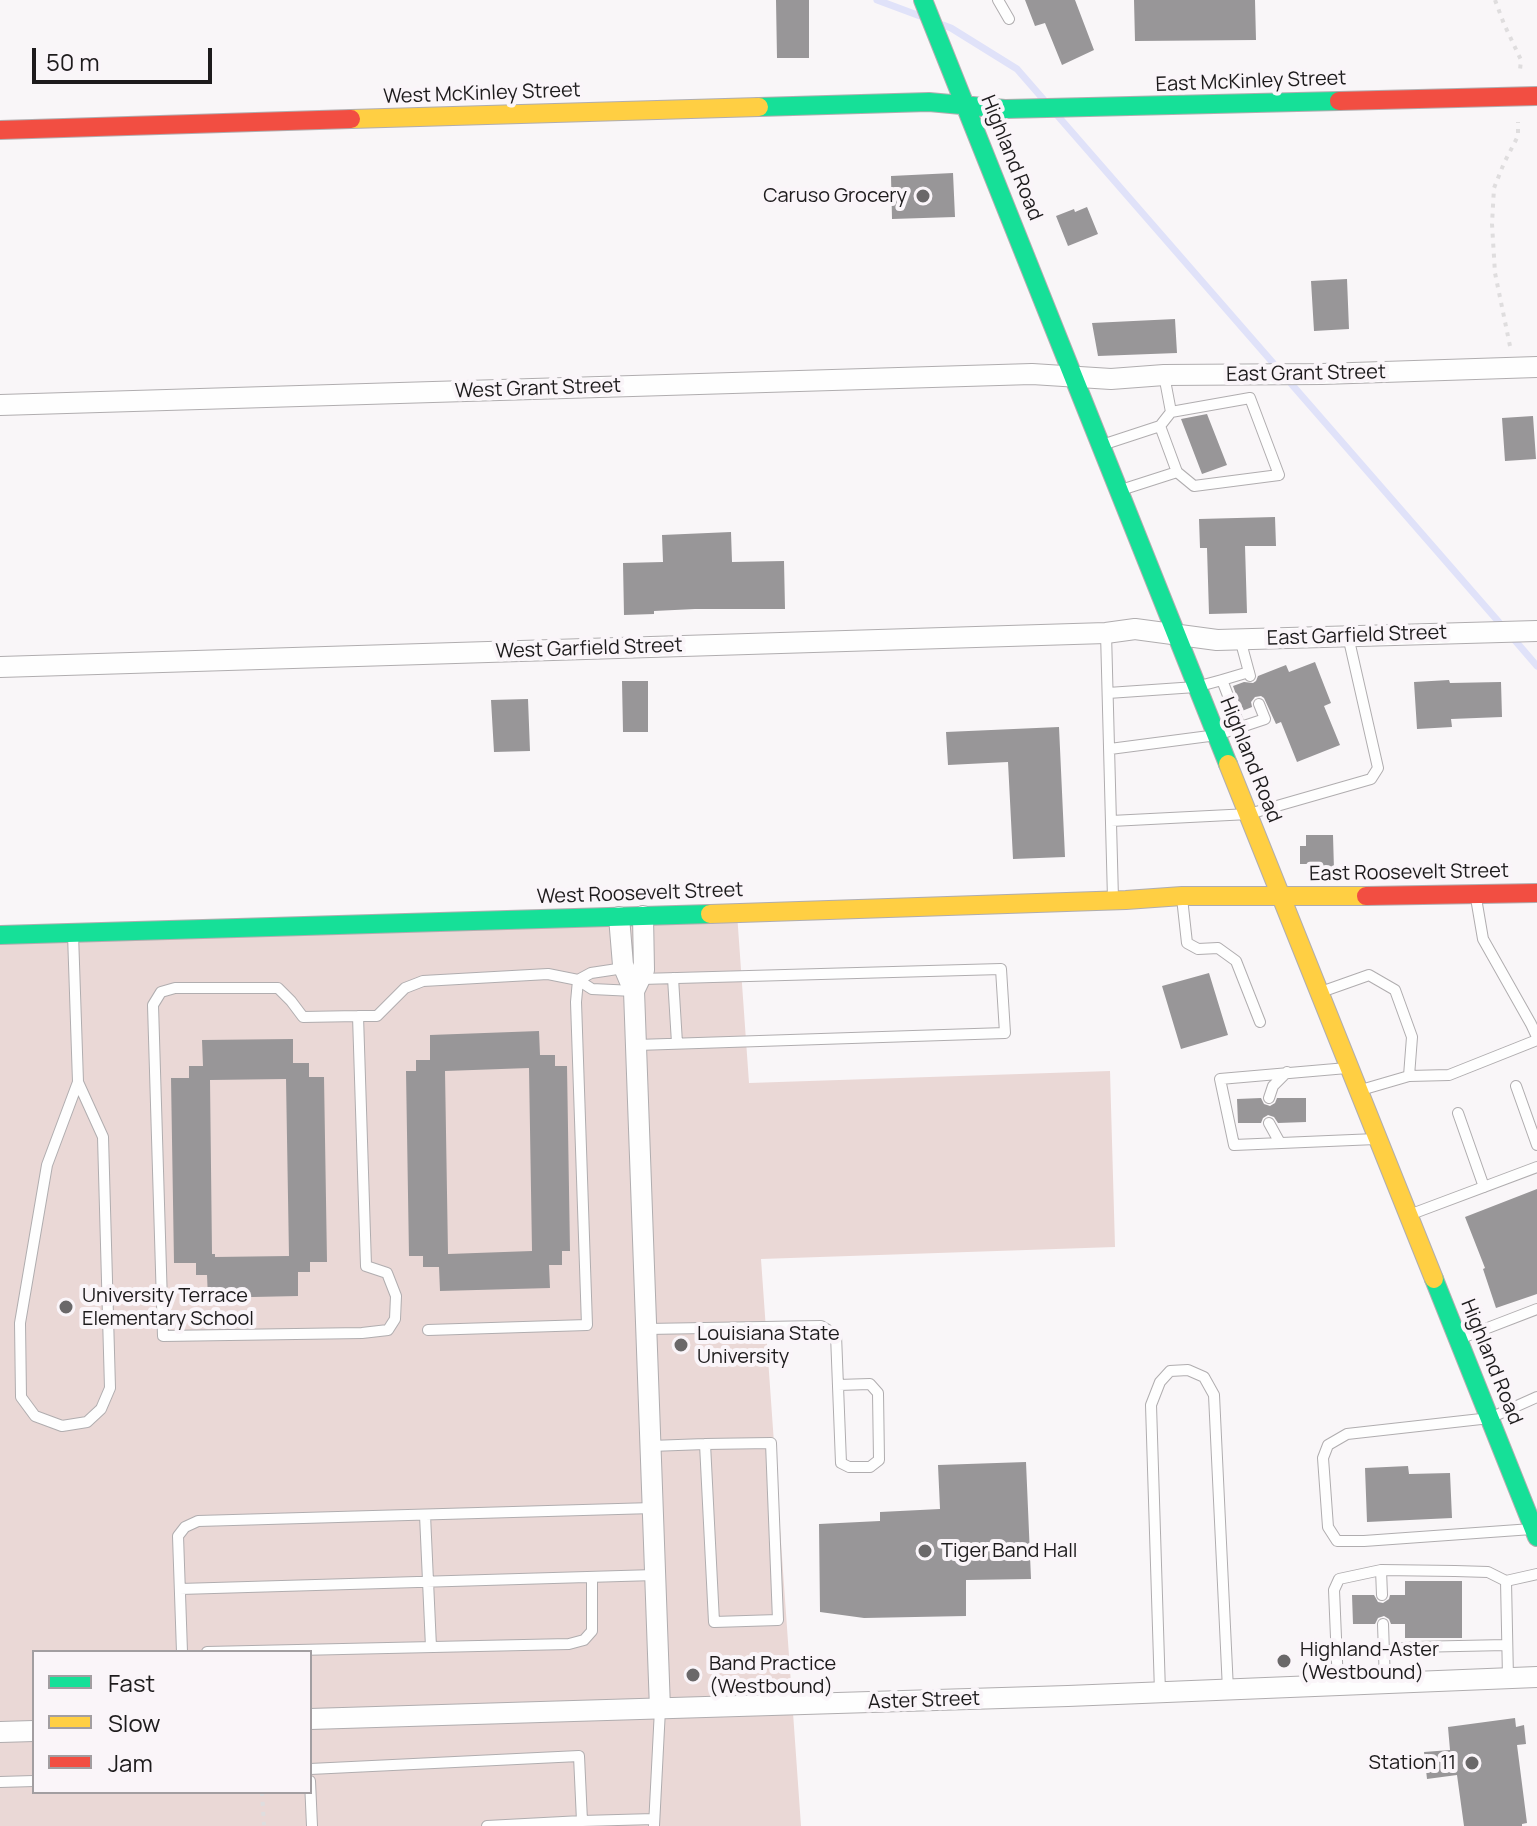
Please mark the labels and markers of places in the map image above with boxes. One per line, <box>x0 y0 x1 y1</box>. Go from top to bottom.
place label: Caruso Grocery <box>763 184 907 208</box>
marker: Caruso Grocery <box>914 187 932 205</box>
place label: University Terrace Elementary School <box>82 1284 254 1331</box>
marker: University Terrace Elementary School <box>57 1298 75 1316</box>
place label: Louisiana State University <box>697 1322 840 1369</box>
marker: Louisiana State University <box>672 1336 690 1354</box>
place label: Tiger Band Hall <box>941 1539 1078 1563</box>
marker: Tiger Band Hall <box>916 1542 934 1560</box>
place label: Highland-Aster (Westbound) <box>1300 1638 1439 1685</box>
place label: Band Practice (Westbound) <box>709 1652 836 1699</box>
marker: Highland-Aster (Westbound) <box>1275 1652 1293 1670</box>
marker: Band Practice (Westbound) <box>684 1666 702 1684</box>
place label: Station 11 <box>1369 1751 1456 1775</box>
marker: Station 11 <box>1463 1754 1481 1772</box>

